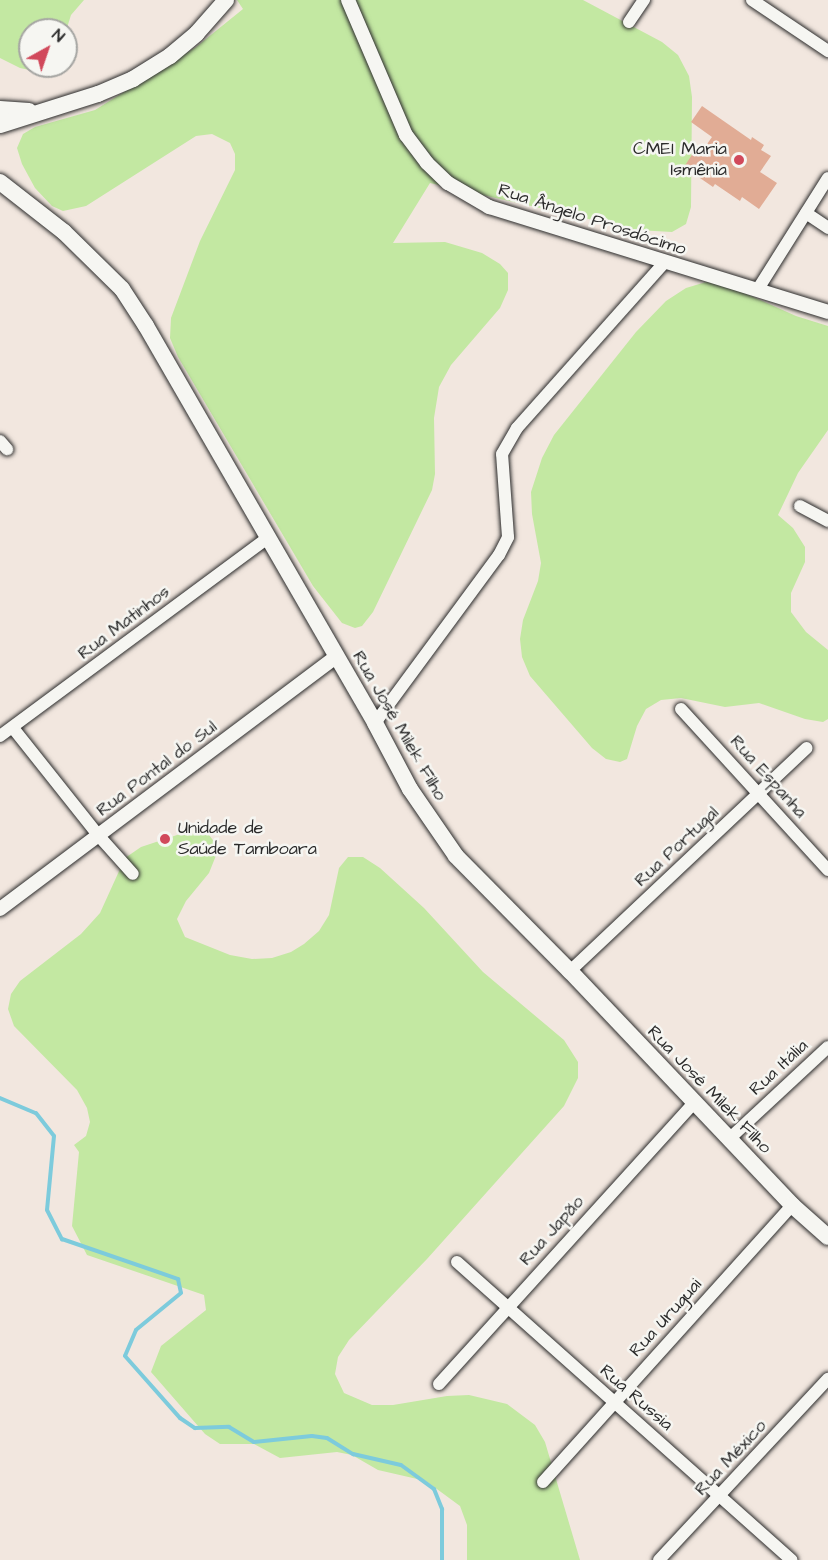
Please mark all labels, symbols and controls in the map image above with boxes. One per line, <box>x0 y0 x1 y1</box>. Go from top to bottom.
north arrow <box>18 18 78 78</box>
text: N <box>47 24 69 47</box>
place label: CMEI Maria Ismênia <box>633 139 727 182</box>
marker: CMEI Maria Ismênia <box>732 153 746 167</box>
street label: Rua Ângelo Prosdócimo <box>495 179 689 261</box>
street label: Rua Matinhos <box>74 581 174 665</box>
street label: Rua José Milek Filho <box>347 647 451 805</box>
street label: Rua Pontal do Sul <box>92 717 222 821</box>
street label: Rua Espanha <box>725 731 811 823</box>
street label: Rua Portugal <box>630 802 724 892</box>
place label: Unidade de Saúde Tamboara <box>178 818 317 860</box>
marker: Unidade de Saúde Tamboara <box>156 830 174 848</box>
street label: Rua José Milek Filho <box>642 1022 776 1158</box>
street label: Rua Itália <box>745 1035 813 1101</box>
street label: Rua Japão <box>515 1192 589 1270</box>
street label: Rua Uruguai <box>625 1274 707 1362</box>
street label: Rua Russia <box>595 1360 677 1436</box>
street label: Rua México <box>690 1416 772 1500</box>

